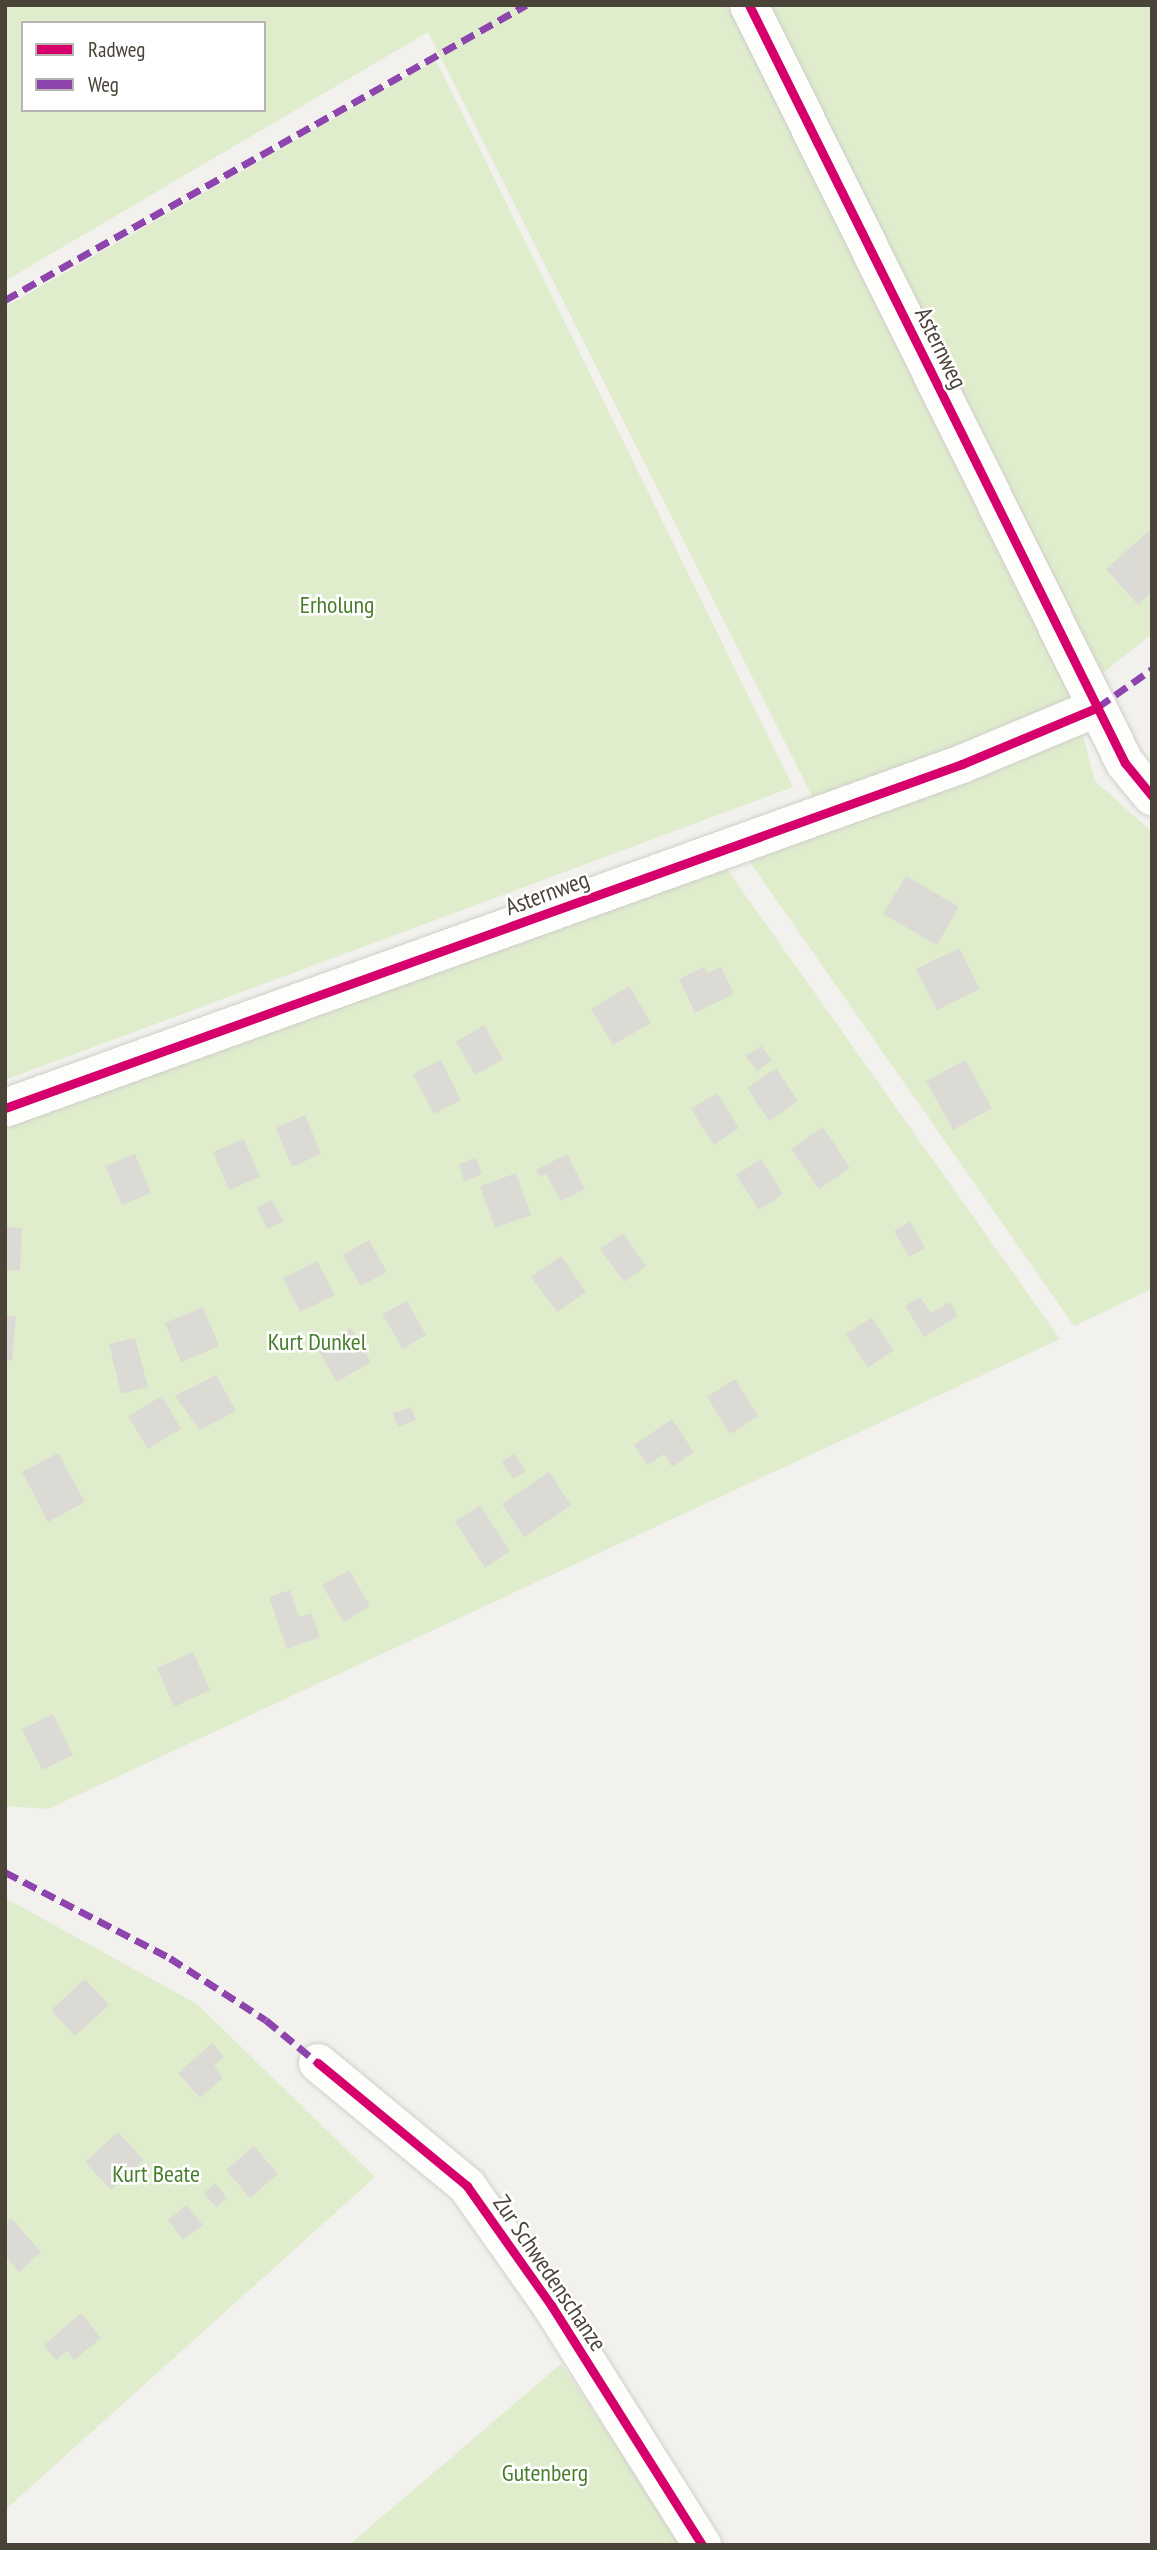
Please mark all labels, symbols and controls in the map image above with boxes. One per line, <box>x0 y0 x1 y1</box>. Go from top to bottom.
legend <box>21 21 266 112</box>
text: Radweg <box>88 36 145 63</box>
text: Weg <box>88 71 119 98</box>
street label: Asternweg <box>909 303 973 393</box>
park label: Erholung <box>300 591 374 619</box>
street label: Asternweg <box>501 865 593 921</box>
park label: Kurt Dunkel <box>268 1328 366 1356</box>
park label: Kurt Beate <box>112 2160 200 2188</box>
street label: Zur Schwedenschanze <box>487 2190 613 2356</box>
park label: Gutenberg <box>502 2459 588 2487</box>

